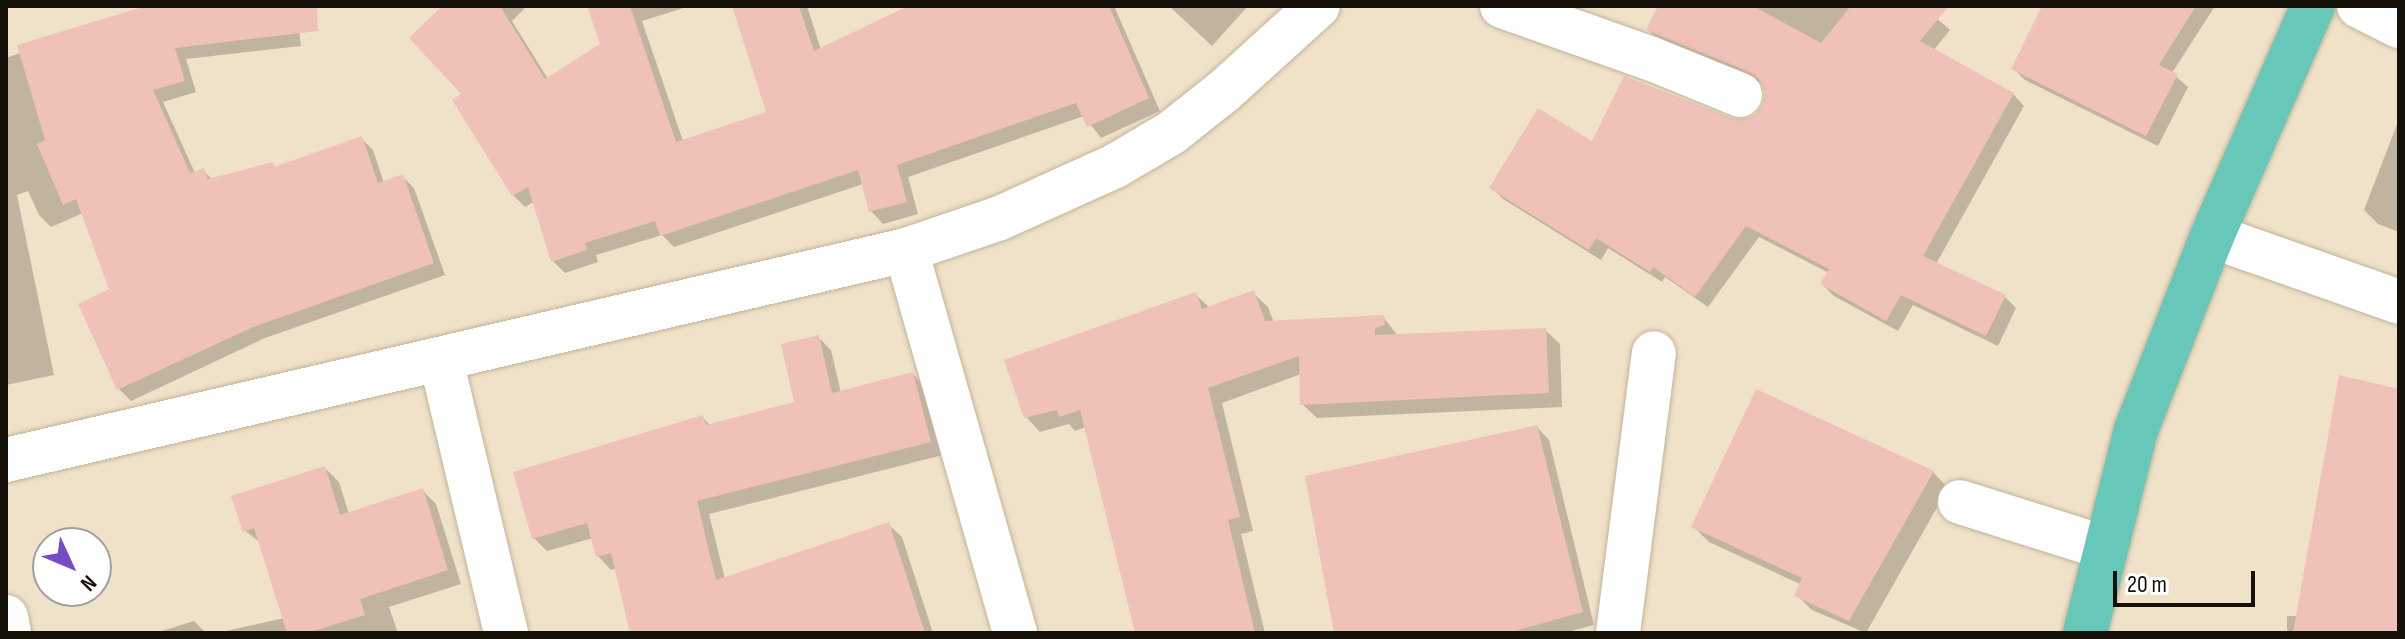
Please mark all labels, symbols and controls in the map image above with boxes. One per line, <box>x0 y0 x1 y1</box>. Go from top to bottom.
north arrow <box>32 527 112 607</box>
scale bar <box>2117 555 2259 605</box>
text: N <box>74 569 102 596</box>
text: 20 m <box>2127 570 2167 599</box>

